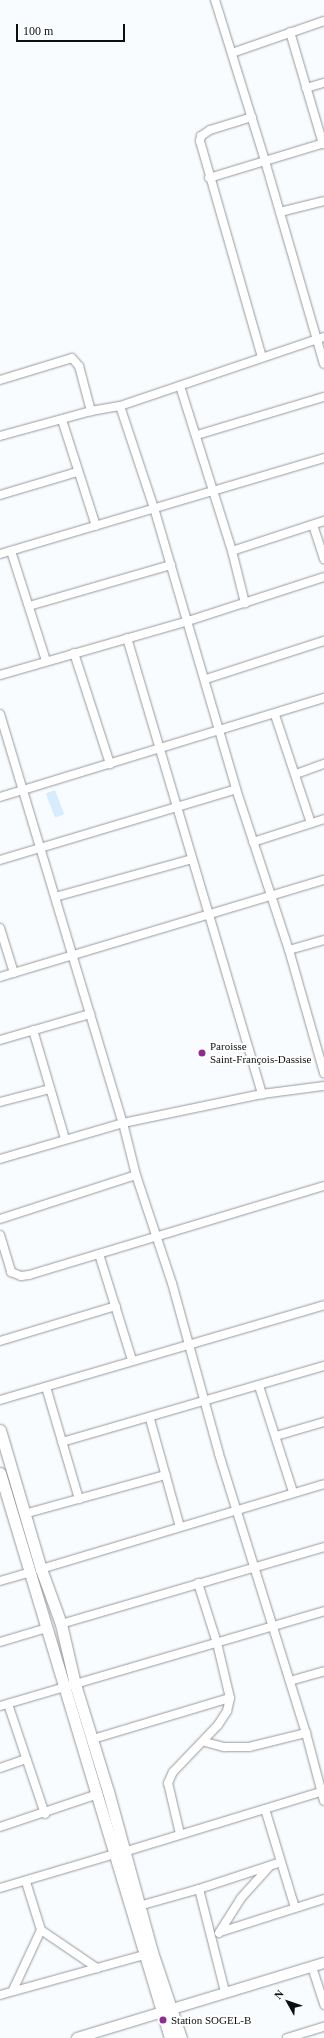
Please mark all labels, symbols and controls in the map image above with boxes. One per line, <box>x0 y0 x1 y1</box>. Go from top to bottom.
scale bar <box>18 16 127 42</box>
text: 100 m <box>23 24 53 38</box>
place label: Paroisse Saint-François-Dassise <box>210 1040 311 1066</box>
marker: Paroisse Saint-François-Dassise <box>197 1048 207 1058</box>
north arrow <box>268 1982 308 2022</box>
text: N <box>272 1987 286 2001</box>
place label: Station SOGEL-B <box>171 2013 251 2027</box>
marker: Station SOGEL-B <box>158 2015 168 2025</box>

